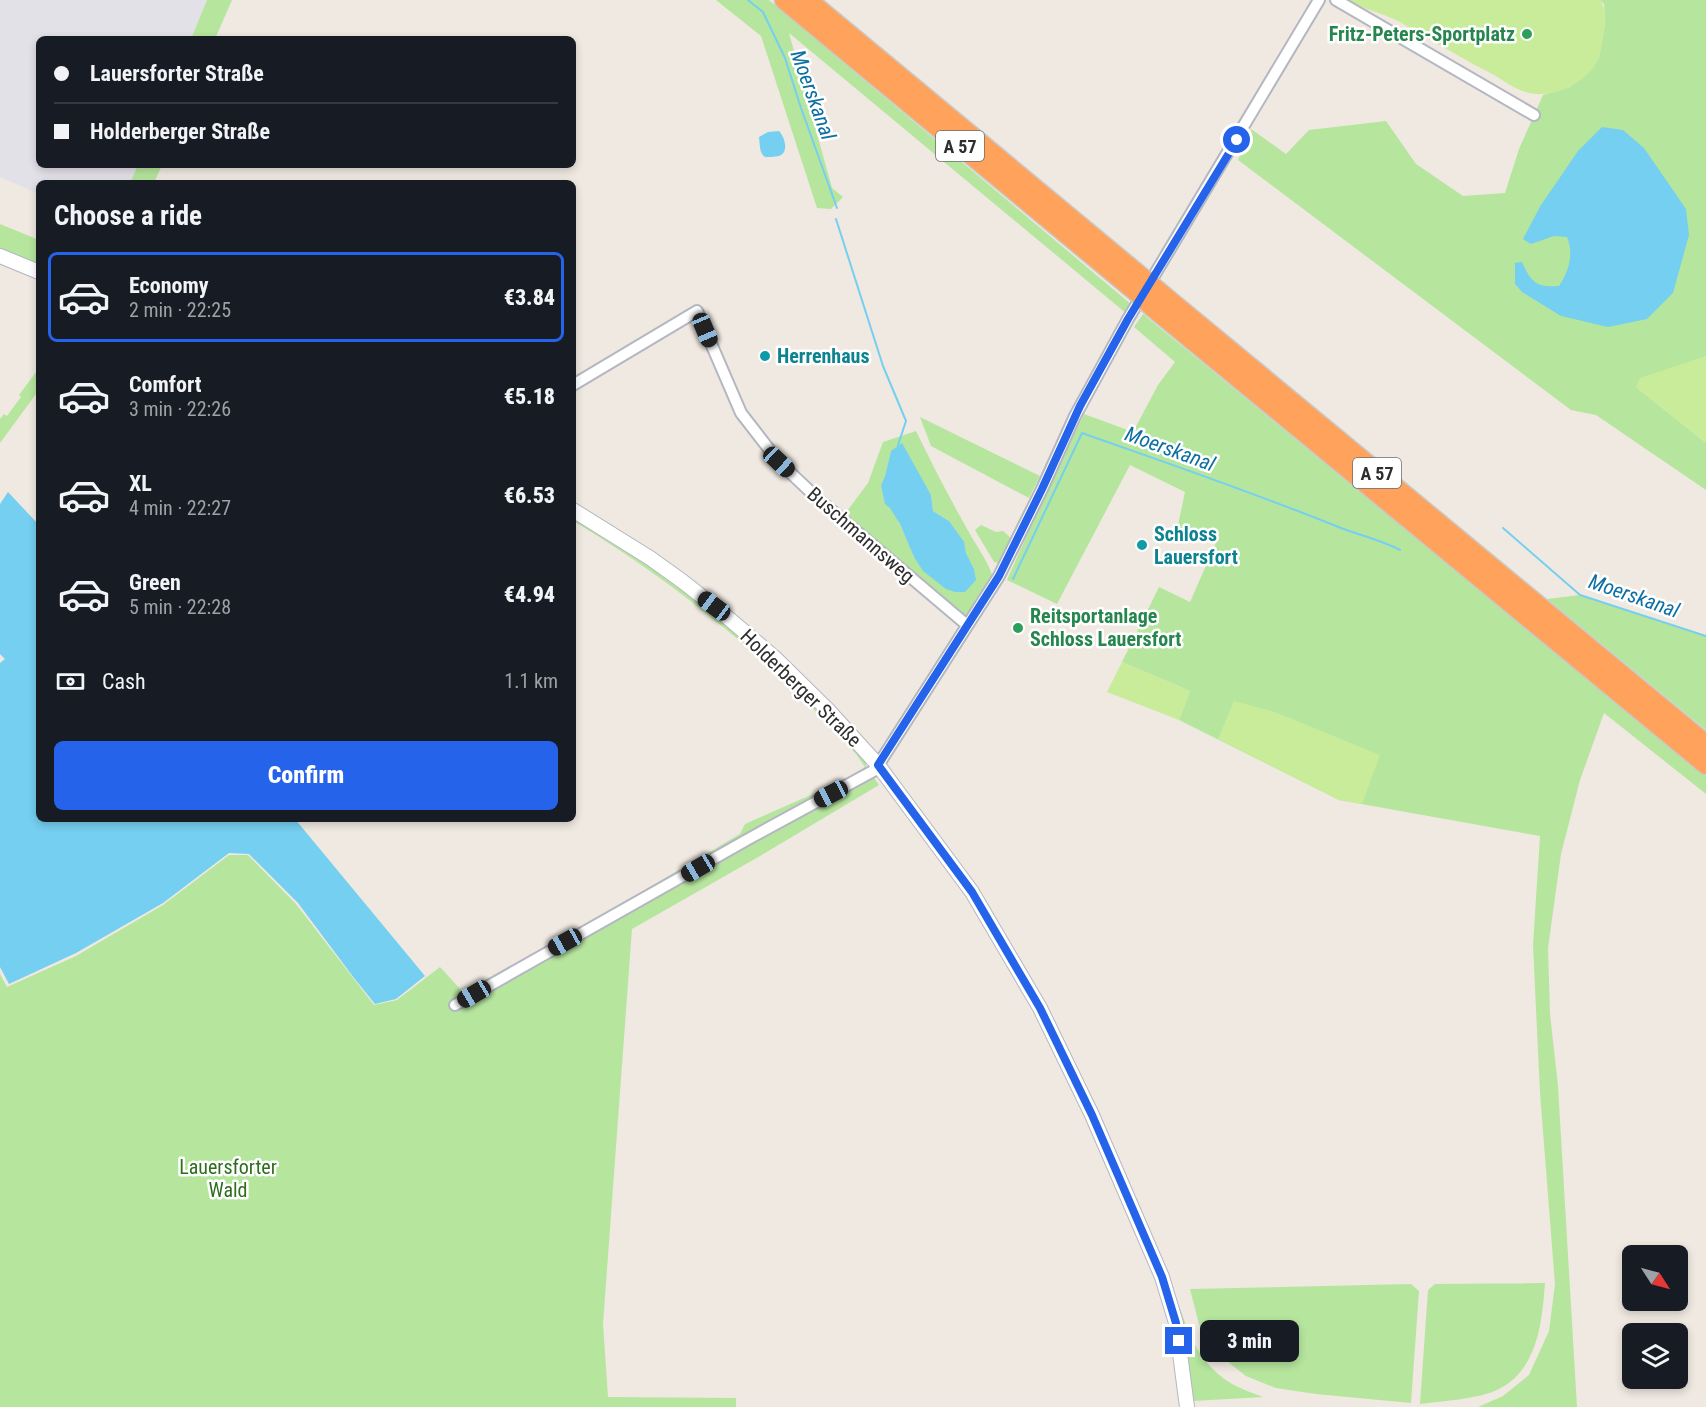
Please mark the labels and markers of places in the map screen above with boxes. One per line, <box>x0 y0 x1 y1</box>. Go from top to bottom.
place label: Fritz-Peters-Sportplatz <box>1329 22 1515 46</box>
marker: Fritz-Peters-Sportplatz <box>1520 27 1534 41</box>
place label: Herrenhaus <box>777 344 870 368</box>
marker: Herrenhaus <box>758 349 772 363</box>
place label: Schloss Lauersfort <box>1154 522 1238 569</box>
marker: Schloss Lauersfort <box>1135 538 1149 552</box>
place label: Reitsportanlage Schloss Lauersfort <box>1030 604 1181 651</box>
marker: Reitsportanlage Schloss Lauersfort <box>1011 621 1025 635</box>

